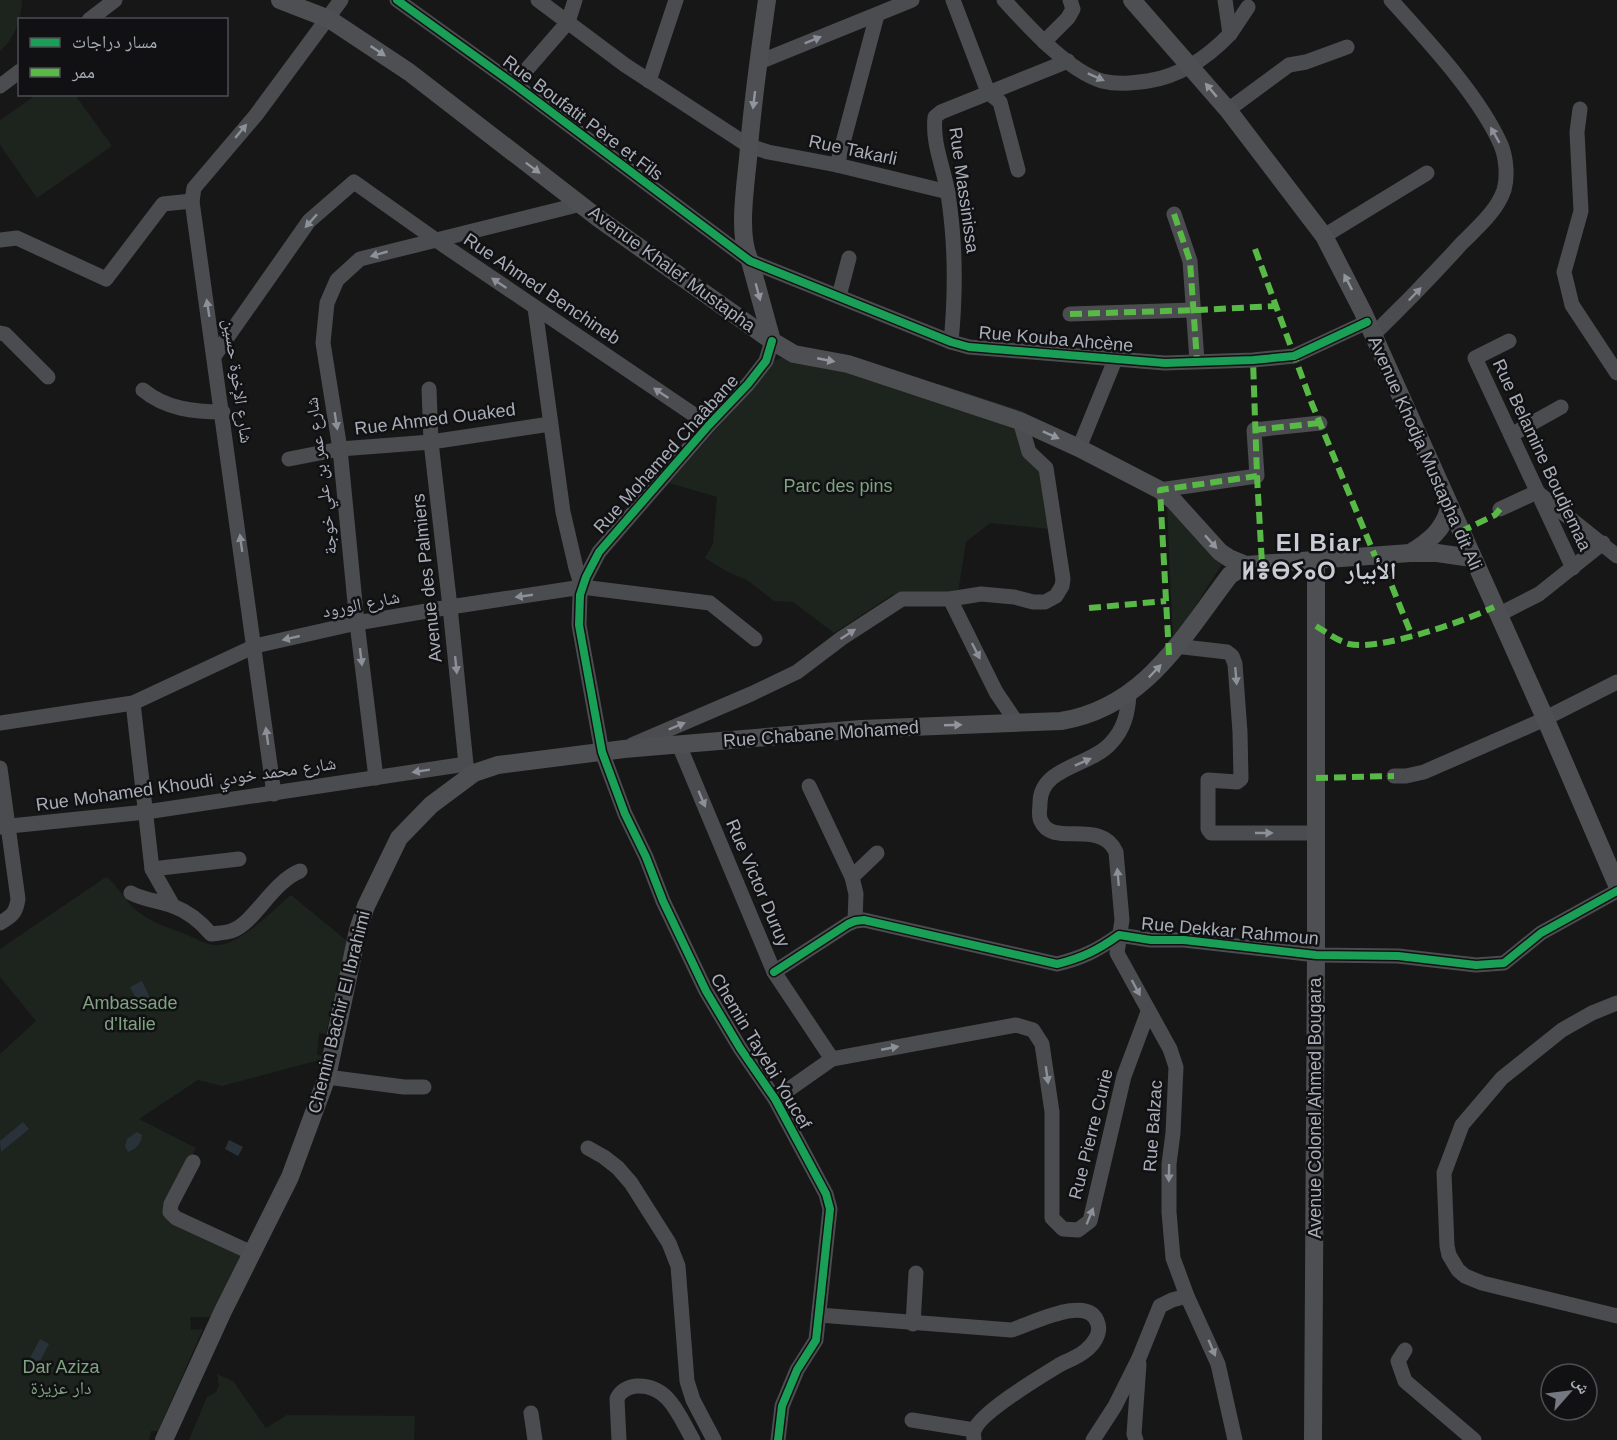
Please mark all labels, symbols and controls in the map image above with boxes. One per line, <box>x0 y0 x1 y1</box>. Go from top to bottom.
legend <box>18 18 228 96</box>
text: مسار دراجات <box>72 32 157 52</box>
one-way arrow <box>804 35 822 44</box>
one-way arrow <box>369 45 385 57</box>
street label: Rue Boufatit Père et Fils <box>499 51 667 185</box>
text: ممر <box>71 62 95 82</box>
one-way arrow <box>1088 73 1105 82</box>
one-way arrow <box>1205 83 1218 98</box>
one-way arrow <box>749 90 759 109</box>
one-way arrow <box>235 124 247 139</box>
street label: Rue Massinissa <box>945 126 983 255</box>
one-way arrow <box>1490 126 1500 143</box>
street label: Rue Takarli <box>807 131 899 169</box>
one-way arrow <box>526 161 541 173</box>
street label: Avenue Khalef Mustapha <box>585 202 760 337</box>
one-way arrow <box>304 214 318 229</box>
street label: Rue Ahmed Benchineb <box>460 229 624 349</box>
one-way arrow <box>370 250 388 259</box>
one-way arrow <box>1343 274 1353 291</box>
one-way arrow <box>491 278 507 289</box>
one-way arrow <box>754 283 763 301</box>
one-way arrow <box>1407 287 1421 301</box>
one-way arrow <box>203 298 212 317</box>
street label: شارع الإخوة حسين <box>218 317 257 445</box>
street label: Rue Kouba Ahcène <box>978 322 1134 356</box>
street label: Avenue Khodja Mustapha dit Ali <box>1364 333 1486 573</box>
one-way arrow <box>817 356 836 365</box>
street label: Rue Belamine Boudjemaa <box>1489 356 1596 555</box>
street label: Rue Mohamed Chaâbane <box>590 371 742 537</box>
one-way arrow <box>653 387 669 399</box>
street label: شارع عمر بن علي خوجة <box>301 395 345 556</box>
street label: Rue Ahmed Ouaked <box>353 399 517 439</box>
one-way arrow <box>332 412 341 431</box>
one-way arrow <box>1042 430 1059 439</box>
park label: Parc des pins <box>783 476 893 496</box>
street label: Avenue des Palmiers <box>408 493 446 663</box>
district label: El Biar ⵍⴻⴱⵢⴰⵔ الأبيار <box>1241 529 1397 584</box>
one-way arrow <box>236 533 245 552</box>
one-way arrow <box>1204 534 1218 549</box>
street label: شارع الورود <box>321 587 402 622</box>
one-way arrow <box>515 591 534 600</box>
one-way arrow <box>840 628 856 640</box>
one-way arrow <box>282 634 301 643</box>
one-way arrow <box>971 642 981 659</box>
one-way arrow <box>356 647 366 666</box>
one-way arrow <box>451 655 461 674</box>
one-way arrow <box>1147 664 1161 678</box>
one-way arrow <box>1231 667 1241 686</box>
street label: Rue Chabane Mohamed <box>722 717 920 751</box>
one-way arrow <box>669 721 686 730</box>
one-way arrow <box>944 721 963 730</box>
one-way arrow <box>262 726 271 745</box>
street label: Rue Mohamed Khoudi شارع محمد خودي <box>35 753 338 820</box>
one-way arrow <box>1075 757 1093 767</box>
one-way arrow <box>411 766 430 775</box>
one-way arrow <box>698 790 707 808</box>
street label: Rue Victor Duruy <box>722 816 794 950</box>
one-way arrow <box>1254 828 1273 838</box>
one-way arrow <box>1114 867 1123 886</box>
street label: Chemin Bachir El Ibrahimi <box>304 909 374 1115</box>
street label: Rue Dekkar Rahmoun <box>1140 913 1320 949</box>
street label: Chemin Tayebi Youcef <box>707 970 816 1133</box>
street label: Avenue Colonel Ahmed Bougara <box>1305 977 1325 1238</box>
one-way arrow <box>1131 980 1141 997</box>
park label: Ambassade d'Italie <box>82 993 178 1034</box>
one-way arrow <box>880 1044 899 1053</box>
one-way arrow <box>1042 1066 1051 1085</box>
street label: Rue Pierre Curie <box>1065 1067 1117 1201</box>
street label: Rue Balzac <box>1140 1079 1166 1173</box>
one-way arrow <box>1164 1163 1174 1182</box>
one-way arrow <box>1085 1207 1095 1225</box>
one-way arrow <box>1207 1340 1217 1358</box>
park label: Dar Aziza دار عزيزة <box>22 1357 101 1398</box>
north arrow <box>1539 1362 1599 1422</box>
text: ش <box>1569 1374 1593 1397</box>

